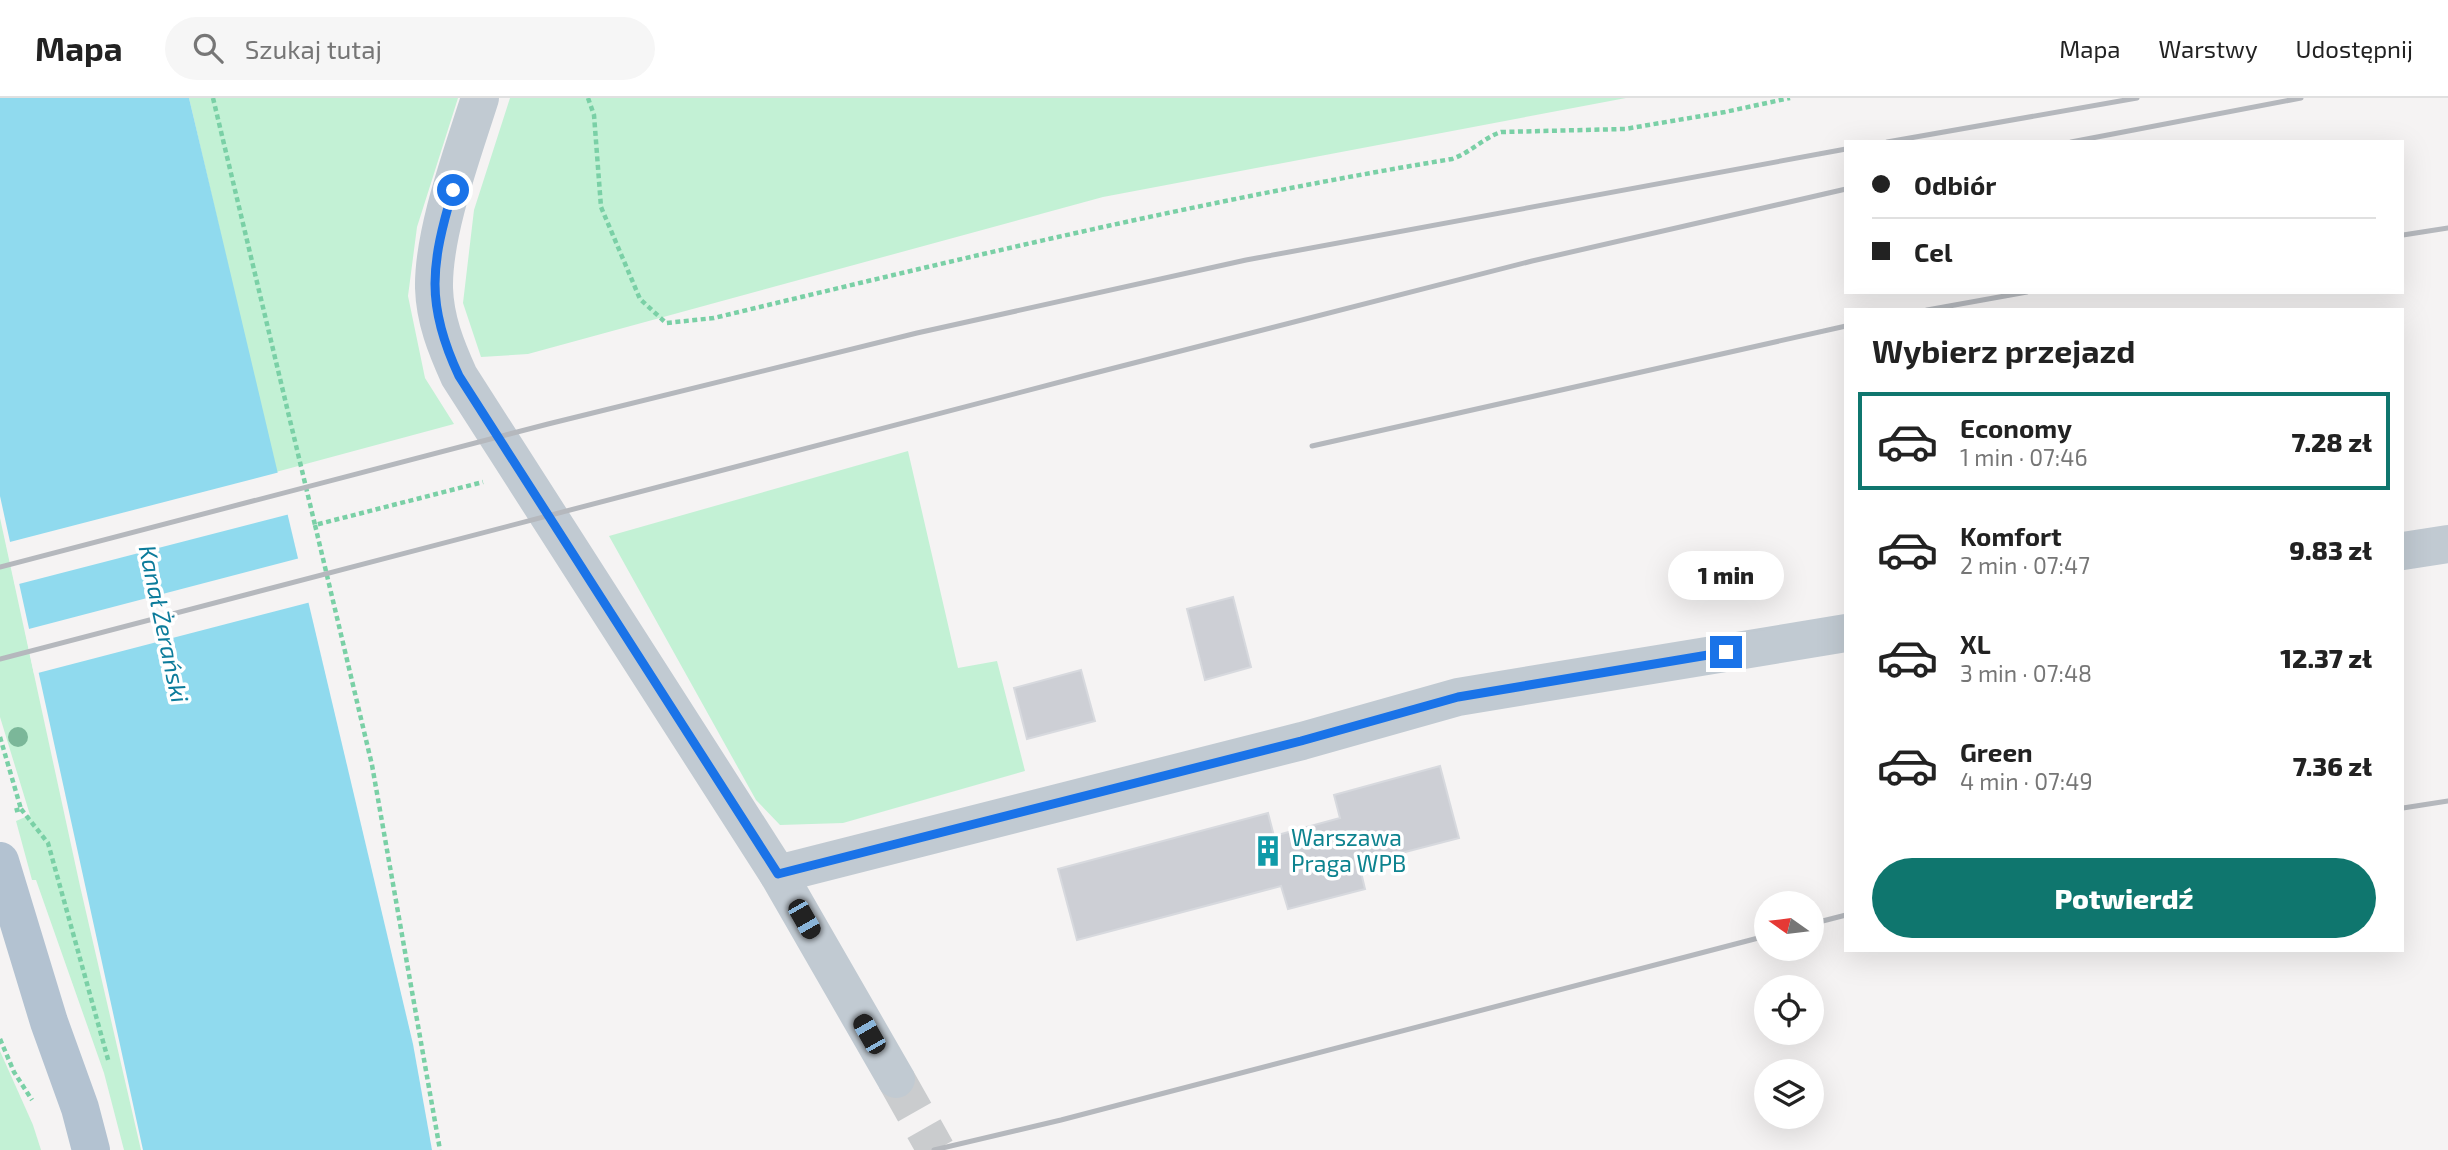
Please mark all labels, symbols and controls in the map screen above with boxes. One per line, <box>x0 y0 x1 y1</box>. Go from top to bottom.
search box <box>165 17 655 80</box>
text: Mapa <box>35 28 123 68</box>
icon: search <box>189 29 227 67</box>
text: Szukaj tutaj <box>245 33 382 64</box>
text: Mapa <box>2059 34 2121 63</box>
text: Warstwy <box>2159 34 2258 63</box>
text: Udostępnij <box>2296 34 2413 63</box>
text: Odbiór <box>1914 169 1996 200</box>
route start <box>437 174 469 206</box>
text: Cel <box>1914 236 1952 267</box>
text: Wybierz przejazd <box>1872 331 2135 369</box>
icon: car <box>1876 410 1939 473</box>
text: Economy <box>1960 412 2072 443</box>
text: 7.28 zł <box>2292 426 2372 457</box>
text: 1 min · 07:46 <box>1960 443 2088 471</box>
icon: car <box>1876 518 1939 581</box>
text: Komfort <box>1960 520 2062 551</box>
text: 9.83 zł <box>2289 534 2372 565</box>
water label: Kanał Żerański <box>134 542 195 705</box>
callout: 1 min <box>1668 550 1784 600</box>
text: 2 min · 07:47 <box>1960 551 2090 579</box>
text: 1 min <box>1698 561 1754 589</box>
icon: car <box>1876 626 1939 689</box>
text: XL <box>1960 628 1991 659</box>
route end <box>1710 636 1742 668</box>
text: 12.37 zł <box>2280 642 2372 673</box>
text: 3 min · 07:48 <box>1960 659 2092 687</box>
icon: car <box>1876 734 1939 797</box>
text: Green <box>1960 736 2033 767</box>
text: 7.36 zł <box>2293 750 2372 781</box>
text: 4 min · 07:49 <box>1960 767 2093 795</box>
place label: Warszawa Praga WPB <box>1291 823 1406 877</box>
building icon: Warszawa Praga WPB <box>1251 834 1285 868</box>
button: Potwierdź <box>1872 858 2376 938</box>
north arrow <box>1754 891 1824 961</box>
map controls <box>1754 891 1824 1129</box>
car <box>785 896 824 942</box>
button: locate <box>1754 975 1824 1045</box>
car <box>850 1011 889 1057</box>
button: layers <box>1754 1059 1824 1129</box>

